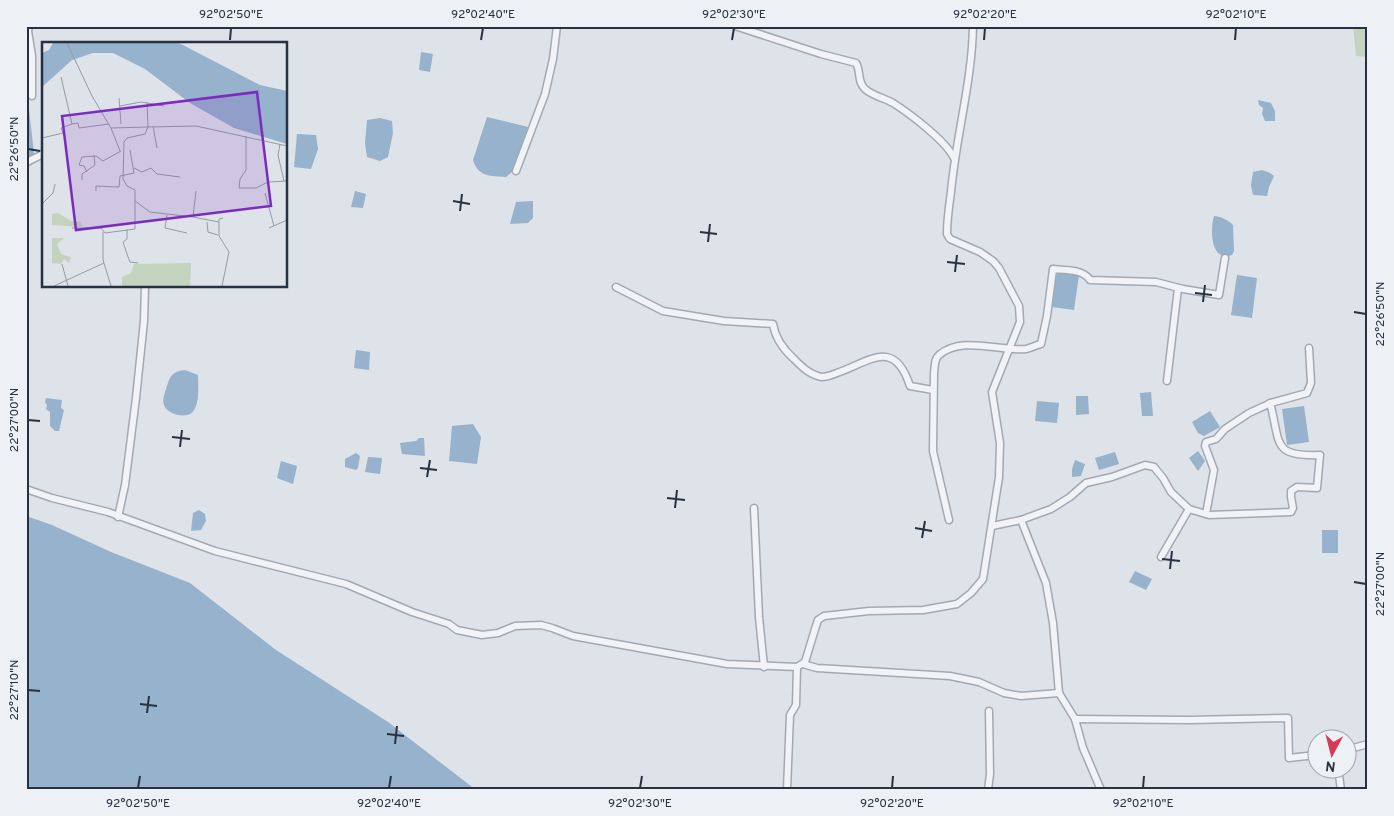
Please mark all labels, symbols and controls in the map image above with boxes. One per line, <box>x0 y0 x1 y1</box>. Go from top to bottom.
text: 92°02'50"E <box>199 7 263 23</box>
text: 92°02'40"E <box>451 7 515 23</box>
text: 92°02'30"E <box>702 7 766 23</box>
text: 92°02'20"E <box>953 7 1017 23</box>
text: 92°02'10"E <box>1205 7 1267 23</box>
inset map <box>42 42 288 288</box>
text: 22°26'50"N <box>7 116 23 182</box>
text: 22°26'50"N <box>1373 281 1389 347</box>
text: 22°27'00"N <box>7 388 23 452</box>
text: 22°27'00"N <box>1373 552 1389 616</box>
text: 22°27'10"N <box>7 659 23 721</box>
north arrow <box>1306 728 1356 778</box>
text: N <box>1325 756 1337 774</box>
text: 92°02'50"E <box>106 796 170 812</box>
text: 92°02'40"E <box>357 796 421 812</box>
text: 92°02'30"E <box>608 796 672 812</box>
text: 92°02'20"E <box>860 796 924 812</box>
text: 92°02'10"E <box>1112 796 1174 812</box>

